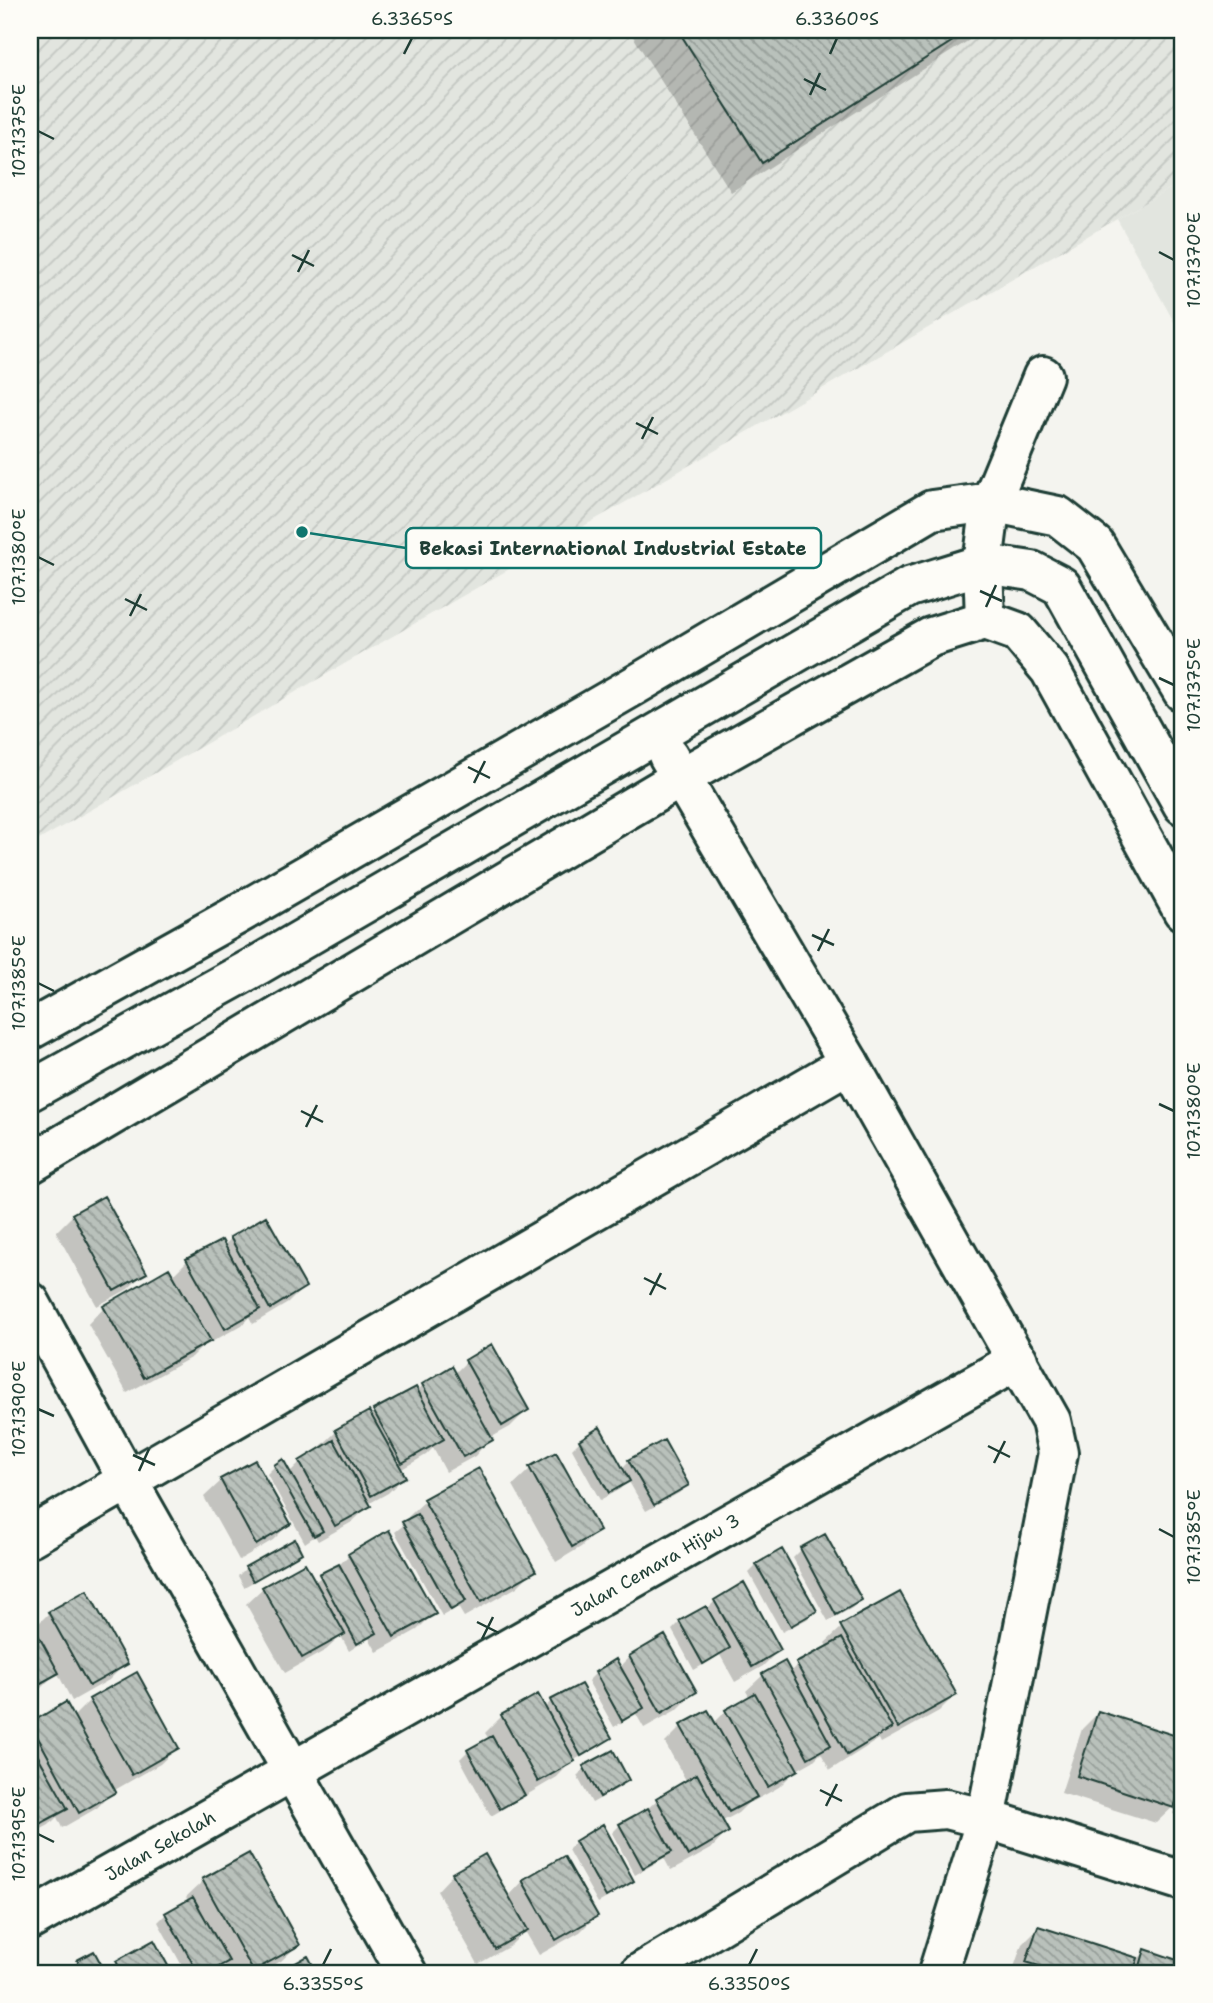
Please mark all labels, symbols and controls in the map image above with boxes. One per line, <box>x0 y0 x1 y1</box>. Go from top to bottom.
text: 6.3365°S <box>371 7 453 31</box>
text: 6.3360°S <box>795 7 879 31</box>
text: 107.1375°E <box>7 84 31 178</box>
text: 107.1370°E <box>1182 212 1206 308</box>
text: 107.1380°E <box>7 508 31 606</box>
callout: Bekasi International Industrial Estate <box>406 528 821 568</box>
text: Bekasi International Industrial Estate <box>419 536 807 561</box>
text: 107.1375°E <box>1182 638 1206 732</box>
text: 107.1385°E <box>7 935 31 1031</box>
text: 107.1380°E <box>1182 1062 1206 1160</box>
text: 107.1390°E <box>7 1361 31 1457</box>
text: 107.1385°E <box>1182 1489 1206 1585</box>
street label: Jalan Cemara Hijau 3 <box>567 1508 744 1623</box>
text: 107.1395°E <box>7 1786 31 1882</box>
street label: Jalan Sekolah <box>101 1805 220 1887</box>
text: 6.3355°S <box>283 1972 363 1996</box>
text: 6.3350°S <box>708 1972 790 1996</box>

